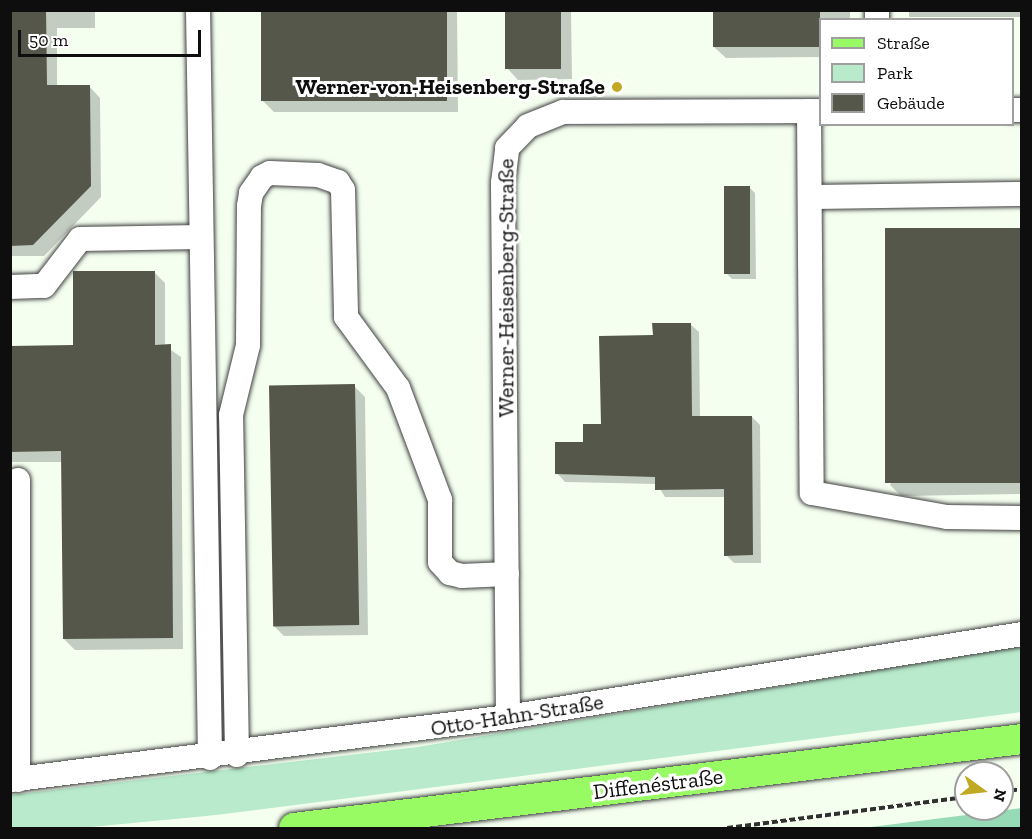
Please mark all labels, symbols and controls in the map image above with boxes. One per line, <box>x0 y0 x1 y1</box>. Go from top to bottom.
scale bar <box>21 18 204 56</box>
legend <box>819 18 1014 126</box>
text: 50 m <box>29 29 68 51</box>
text: Straße <box>877 32 930 54</box>
text: Park <box>877 62 913 84</box>
place label: Werner-von-Heisenberg-Straße <box>296 74 605 100</box>
marker: Werner-von-Heisenberg-Straße <box>610 80 624 94</box>
text: Gebäude <box>877 92 945 114</box>
street label: Werner-Heisenberg-Straße <box>493 159 519 417</box>
street label: Otto-Hahn-Straße <box>429 688 605 742</box>
north arrow <box>954 761 1014 821</box>
street label: Diffenéstraße <box>592 763 724 805</box>
text: N <box>989 787 1011 804</box>

